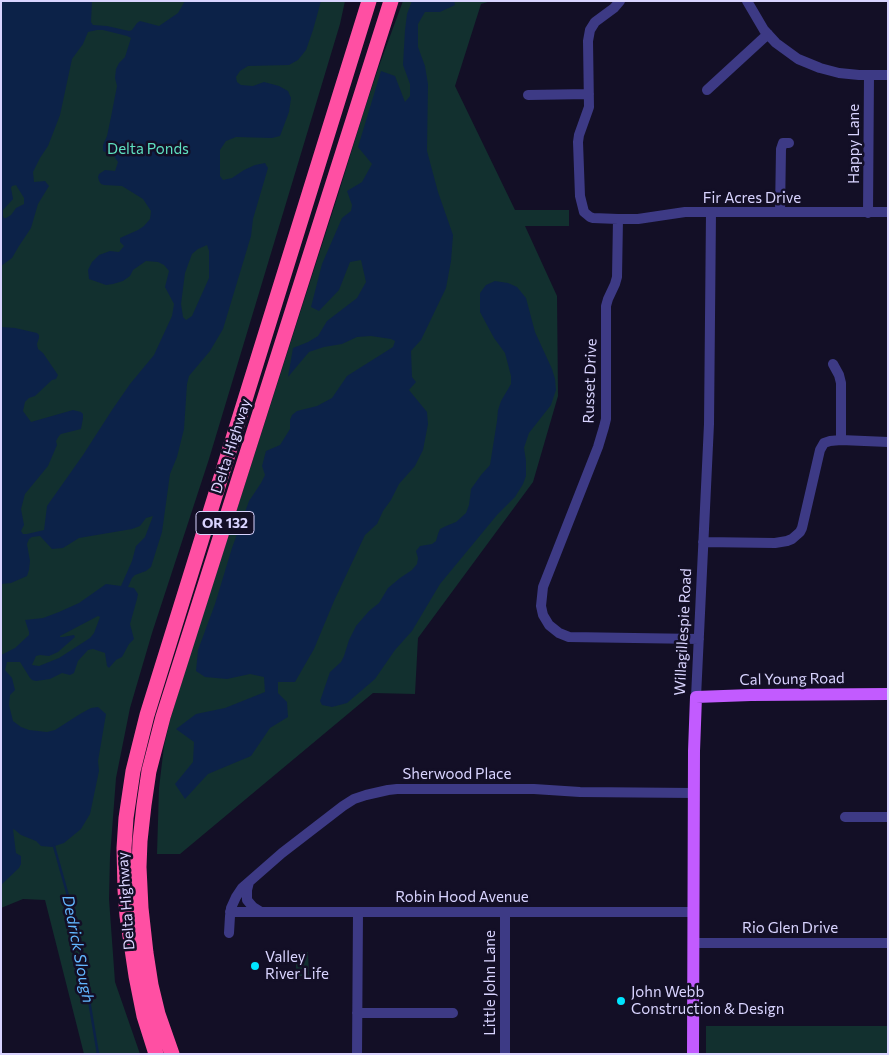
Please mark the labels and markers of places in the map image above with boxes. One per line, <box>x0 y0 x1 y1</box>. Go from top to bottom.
place label: Valley River Life <box>265 948 329 983</box>
marker: Valley River Life <box>249 960 261 972</box>
place label: John Webb Construction & Design <box>631 983 784 1018</box>
marker: John Webb Construction & Design <box>615 995 627 1007</box>

